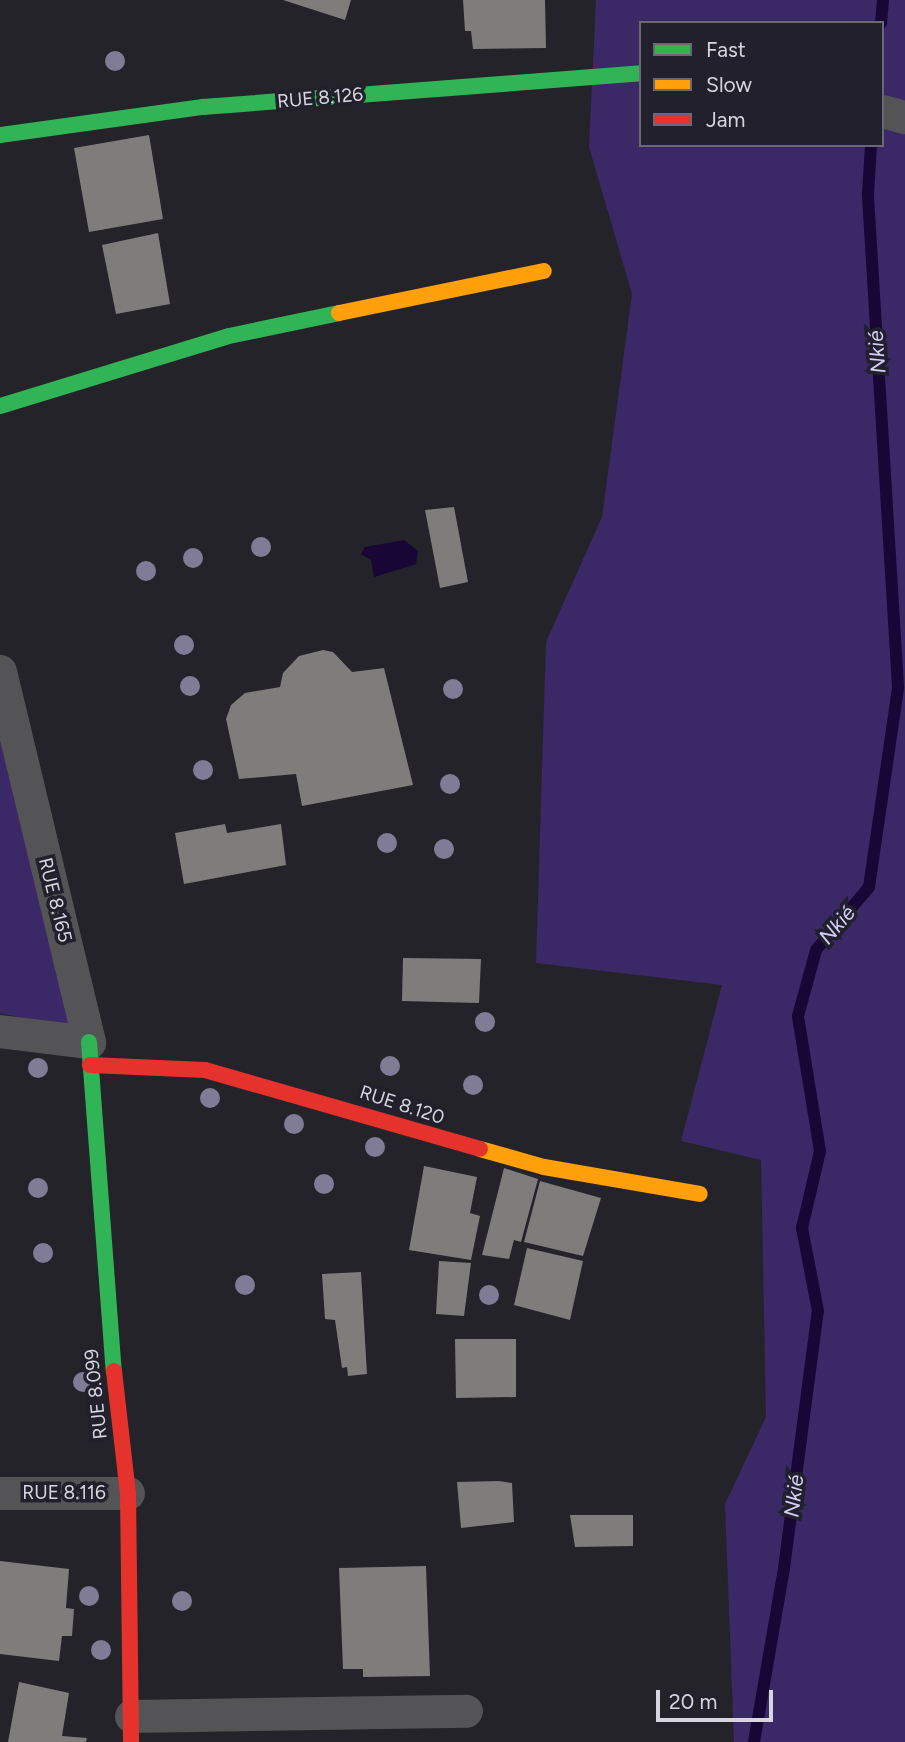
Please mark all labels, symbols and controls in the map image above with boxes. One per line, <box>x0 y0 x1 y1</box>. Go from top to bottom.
legend <box>639 21 884 147</box>
text: Fast <box>706 37 746 62</box>
text: Slow <box>706 72 752 97</box>
street label: RUE 8.126 <box>276 83 364 113</box>
text: Jam <box>706 107 745 132</box>
water label: Nkié <box>863 330 891 374</box>
street label: RUE 8.165 <box>33 855 77 945</box>
water label: Nkié <box>813 901 861 949</box>
street label: RUE 8.120 <box>357 1081 447 1129</box>
street label: RUE 8.099 <box>80 1348 112 1440</box>
water label: Nkié <box>779 1473 809 1519</box>
street label: RUE 8.116 <box>22 1482 106 1504</box>
scale bar <box>660 1676 777 1720</box>
text: 20 m <box>669 1689 717 1714</box>

